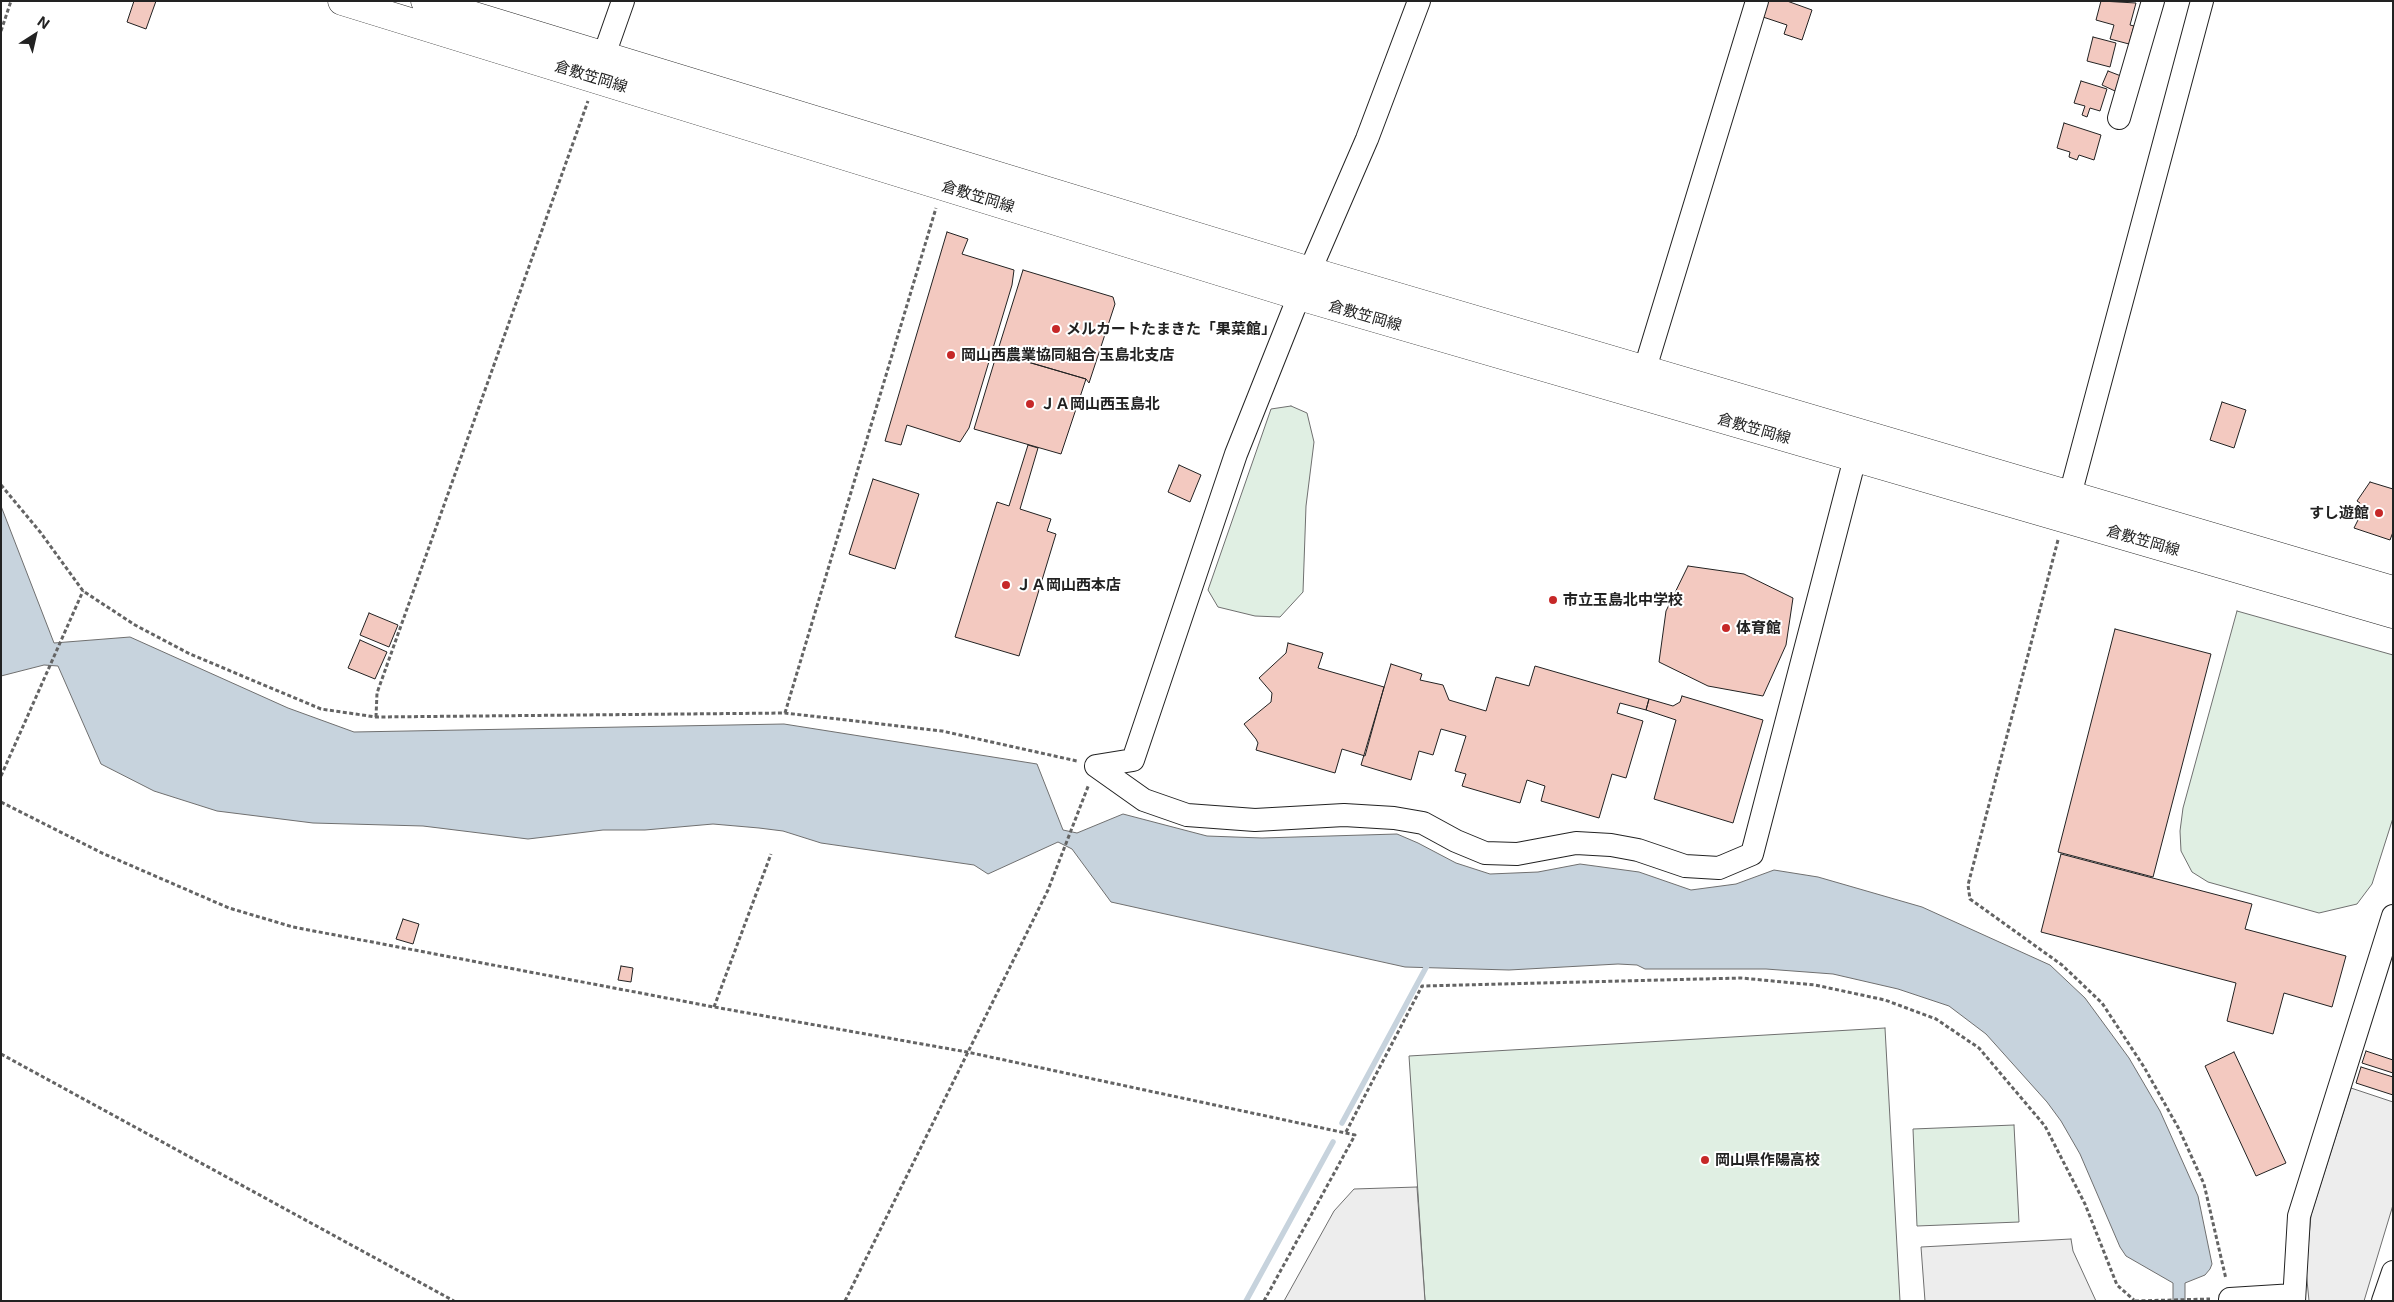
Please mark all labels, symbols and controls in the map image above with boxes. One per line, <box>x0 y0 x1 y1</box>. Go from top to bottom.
north arrow <box>10 10 60 60</box>
text: N <box>35 12 53 32</box>
street label: 倉敷笠岡線 <box>553 57 629 97</box>
street label: 倉敷笠岡線 <box>940 177 1016 217</box>
street label: 倉敷笠岡線 <box>1326 297 1404 335</box>
place label: メルカートたまきた「果菜館」 <box>1066 320 1276 338</box>
marker: メルカートたまきた「果菜館」 <box>1050 323 1062 335</box>
place label: 岡山西農業協同組合 玉島北支店 <box>961 346 1175 364</box>
marker: 岡山西農業協同組合 玉島北支店 <box>945 349 957 361</box>
place label: ＪＡ岡山西玉島北 <box>1040 395 1160 413</box>
marker: ＪＡ岡山西玉島北 <box>1024 398 1036 410</box>
street label: 倉敷笠岡線 <box>1715 410 1793 448</box>
place label: すし遊館 <box>2309 504 2369 522</box>
marker: すし遊館 <box>2373 507 2385 519</box>
street label: 倉敷笠岡線 <box>2104 522 2182 560</box>
place label: ＪＡ岡山西本店 <box>1016 576 1121 594</box>
marker: ＪＡ岡山西本店 <box>1000 579 1012 591</box>
place label: 市立玉島北中学校 <box>1563 591 1683 609</box>
marker: 市立玉島北中学校 <box>1547 594 1559 606</box>
place label: 体育館 <box>1736 619 1781 637</box>
marker: 体育館 <box>1720 622 1732 634</box>
place label: 岡山県作陽高校 <box>1715 1151 1820 1169</box>
marker: 岡山県作陽高校 <box>1699 1154 1711 1166</box>

